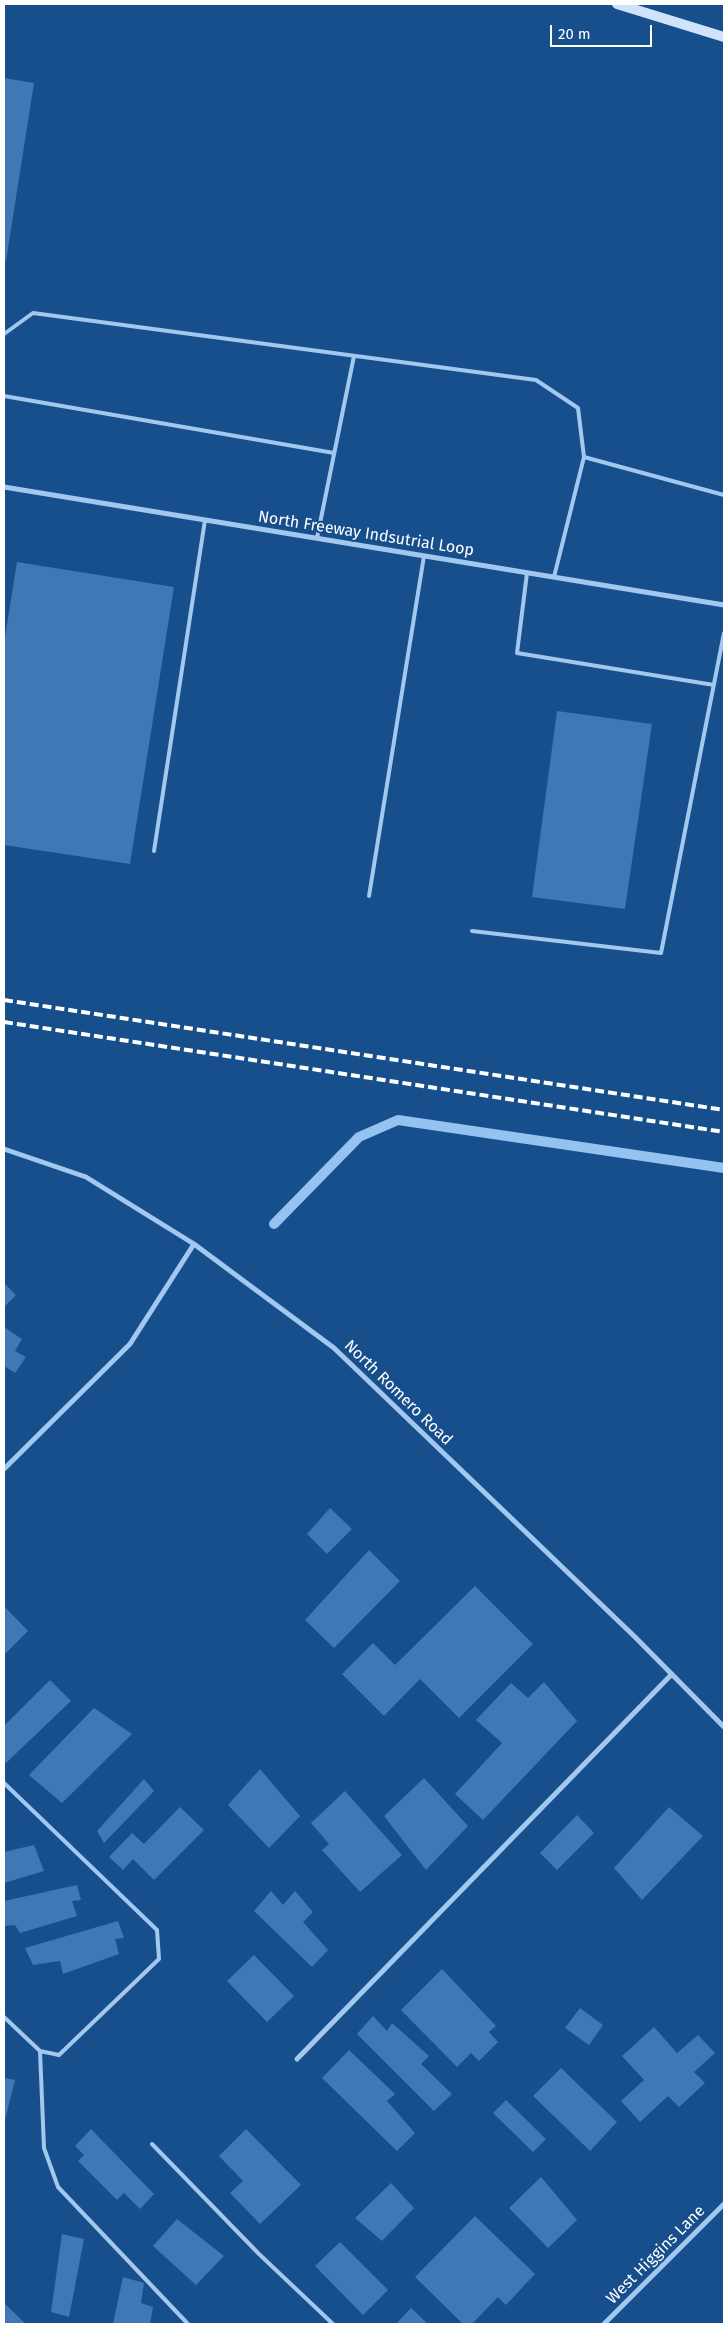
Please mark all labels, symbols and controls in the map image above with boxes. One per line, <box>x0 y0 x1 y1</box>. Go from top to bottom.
scale bar <box>553 15 656 47</box>
text: 20 m <box>558 25 591 43</box>
street label: North Freeway Indsutrial Loop <box>257 507 475 561</box>
street label: North Romero Road <box>340 1336 456 1450</box>
street label: West Higgins Lane <box>603 2202 709 2308</box>

